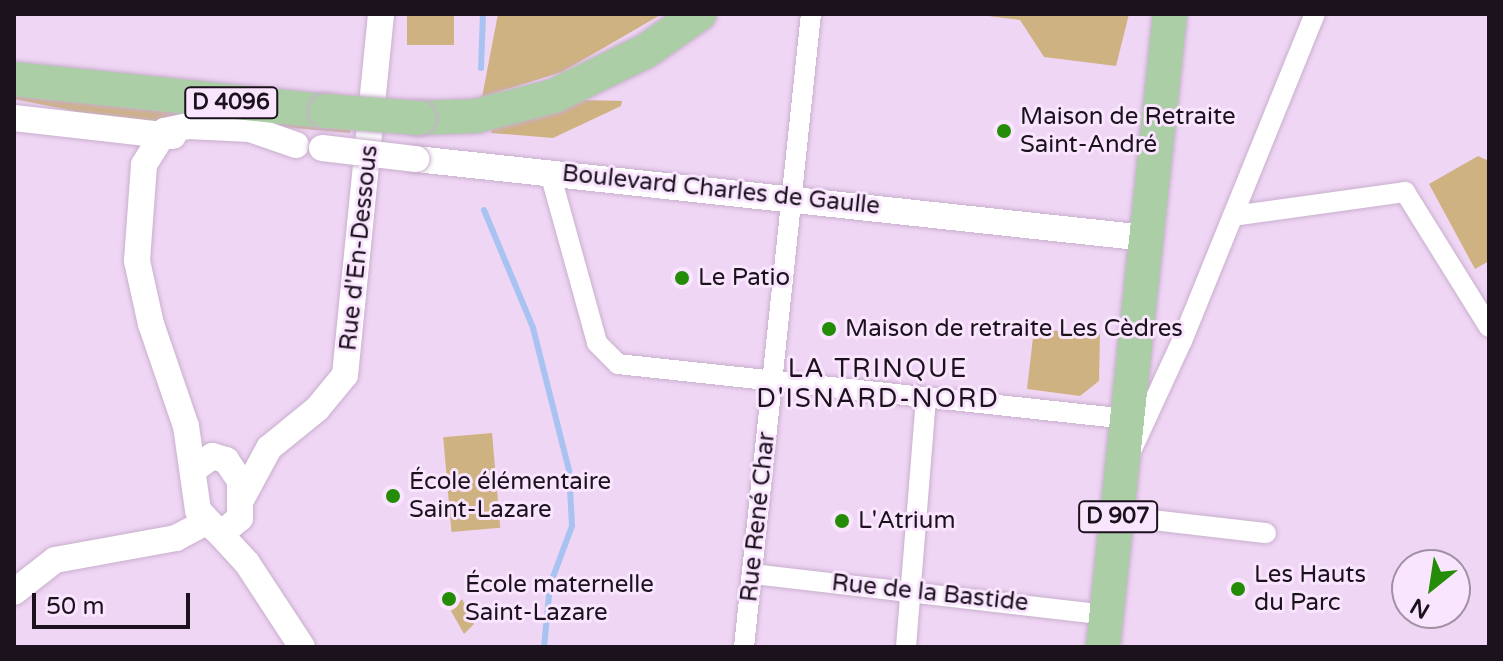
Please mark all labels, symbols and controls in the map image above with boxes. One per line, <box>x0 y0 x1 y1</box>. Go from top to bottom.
road number: D 4096 <box>183 85 279 121</box>
place label: Maison de Retraite Saint-André <box>1020 103 1236 159</box>
marker: Maison de Retraite Saint-André <box>995 122 1013 140</box>
street label: Rue d'En-Dessous <box>334 144 384 352</box>
street label: Boulevard Charles de Gaulle <box>561 159 881 221</box>
place label: Le Patio <box>698 264 790 292</box>
marker: Le Patio <box>673 269 691 287</box>
place label: Maison de retraite Les Cèdres <box>845 315 1183 343</box>
marker: Maison de retraite Les Cèdres <box>820 320 838 338</box>
district label: LA TRINQUE D'ISNARD-NORD <box>756 353 1000 414</box>
street label: Rue René Char <box>735 431 781 603</box>
place label: École élémentaire Saint-Lazare <box>409 468 611 524</box>
marker: École élémentaire Saint-Lazare <box>384 487 402 505</box>
road number: D 907 <box>1078 499 1158 535</box>
place label: L'Atrium <box>858 507 955 535</box>
marker: L'Atrium <box>833 512 851 530</box>
north arrow <box>1391 549 1471 629</box>
place label: Les Hauts du Parc <box>1254 561 1366 617</box>
street label: Rue de la Bastide <box>830 568 1030 618</box>
place label: École maternelle Saint-Lazare <box>465 571 654 627</box>
scale bar <box>36 577 194 627</box>
marker: Les Hauts du Parc <box>1229 580 1247 598</box>
marker: École maternelle Saint-Lazare <box>440 590 458 608</box>
text: 50 m <box>46 592 104 621</box>
text: N <box>1406 592 1434 624</box>

